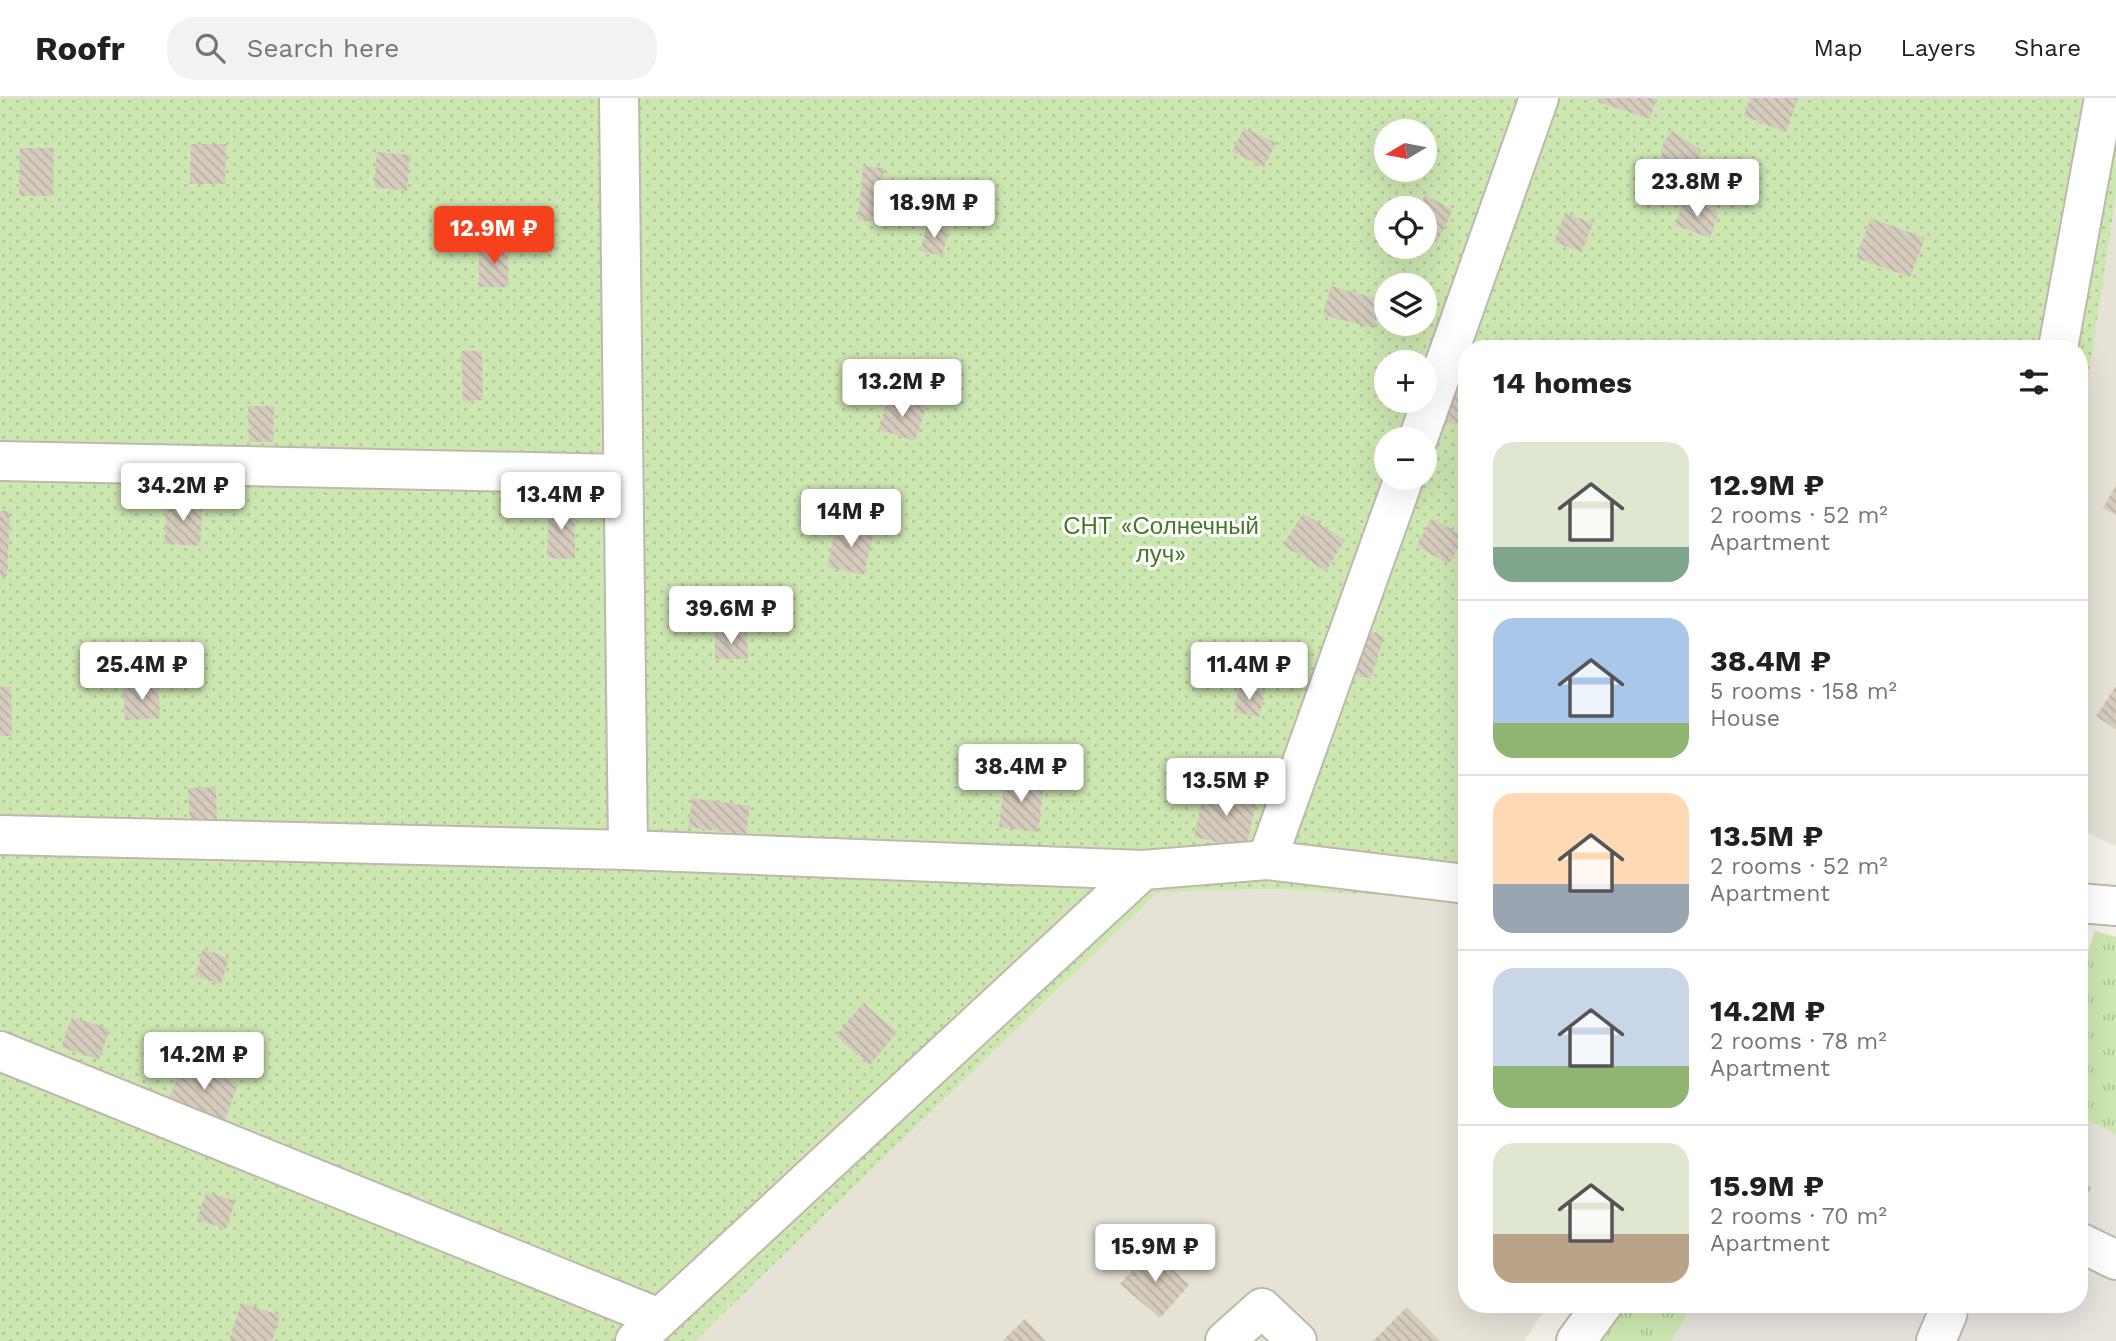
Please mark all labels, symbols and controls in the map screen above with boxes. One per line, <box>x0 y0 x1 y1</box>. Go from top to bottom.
search box <box>167 17 657 80</box>
text: Roofr <box>35 29 125 68</box>
icon: search <box>191 29 229 67</box>
text: Search here <box>247 33 399 63</box>
text: Map <box>1814 34 1862 62</box>
text: Layers <box>1900 34 1976 62</box>
text: Share <box>2014 34 2081 62</box>
north arrow <box>1374 119 1437 182</box>
map controls <box>1374 119 1437 490</box>
pin: 23.8M ₽ <box>1632 159 1762 219</box>
text: 23.8M ₽ <box>1651 168 1743 195</box>
pin: 18.9M ₽ <box>869 180 999 240</box>
text: 18.9M ₽ <box>890 189 978 216</box>
button: locate <box>1374 196 1437 259</box>
pin: 12.9M ₽ <box>429 206 559 266</box>
text: 12.9M ₽ <box>450 215 538 242</box>
button: layers <box>1374 273 1437 336</box>
button: + <box>1374 350 1437 413</box>
pin: 13.2M ₽ <box>837 360 967 419</box>
icon: filters <box>2015 363 2053 401</box>
text: 14 homes <box>1493 365 1632 400</box>
text: 13.2M ₽ <box>858 368 946 395</box>
button: − <box>1374 427 1437 490</box>
pin: 34.2M ₽ <box>118 464 248 523</box>
text: 12.9M ₽ <box>1710 467 1825 502</box>
icon: home <box>1549 470 1633 554</box>
text: 34.2M ₽ <box>137 472 229 499</box>
pin: 13.4M ₽ <box>496 472 626 532</box>
text: 13.4M ₽ <box>517 481 605 508</box>
pin: 14M ₽ <box>802 490 900 549</box>
text: 14M ₽ <box>817 498 885 525</box>
text: 2 rooms · 52 m² <box>1710 502 1888 529</box>
park label: СНТ «Солнечный луч» <box>1063 512 1259 568</box>
text: Apartment <box>1710 529 1830 556</box>
pin: 39.6M ₽ <box>666 587 796 646</box>
text: 39.6M ₽ <box>685 595 777 622</box>
pin: 25.4M ₽ <box>77 642 207 702</box>
pin: 11.4M ₽ <box>1184 642 1314 702</box>
text: 38.4M ₽ <box>1710 643 1831 678</box>
icon: home <box>1549 646 1633 730</box>
text: 25.4M ₽ <box>96 651 188 678</box>
text: 11.4M ₽ <box>1207 651 1291 678</box>
text: 5 rooms · 158 m² <box>1710 678 1897 705</box>
text: House <box>1710 705 1780 732</box>
pin: 38.4M ₽ <box>956 744 1086 804</box>
text: 38.4M ₽ <box>975 753 1067 780</box>
pin: 13.5M ₽ <box>1161 758 1291 818</box>
text: 13.5M ₽ <box>1183 767 1269 794</box>
text: 13.5M ₽ <box>1710 818 1823 853</box>
icon: home <box>1549 821 1633 905</box>
text: 2 rooms · 52 m² <box>1710 853 1888 880</box>
text: Apartment <box>1710 880 1830 907</box>
text: 14.2M ₽ <box>1710 993 1825 1028</box>
icon: home <box>1549 996 1633 1080</box>
text: 2 rooms · 78 m² <box>1710 1028 1887 1055</box>
pin: 14.2M ₽ <box>139 1032 269 1092</box>
text: 14.2M ₽ <box>160 1041 248 1068</box>
text: Apartment <box>1710 1055 1830 1082</box>
text: 15.9M ₽ <box>1710 1168 1824 1203</box>
icon: home <box>1549 1171 1633 1255</box>
text: 2 rooms · 70 m² <box>1710 1203 1887 1230</box>
pin: 15.9M ₽ <box>1090 1224 1220 1284</box>
text: Apartment <box>1710 1230 1830 1257</box>
text: 15.9M ₽ <box>1111 1233 1199 1260</box>

